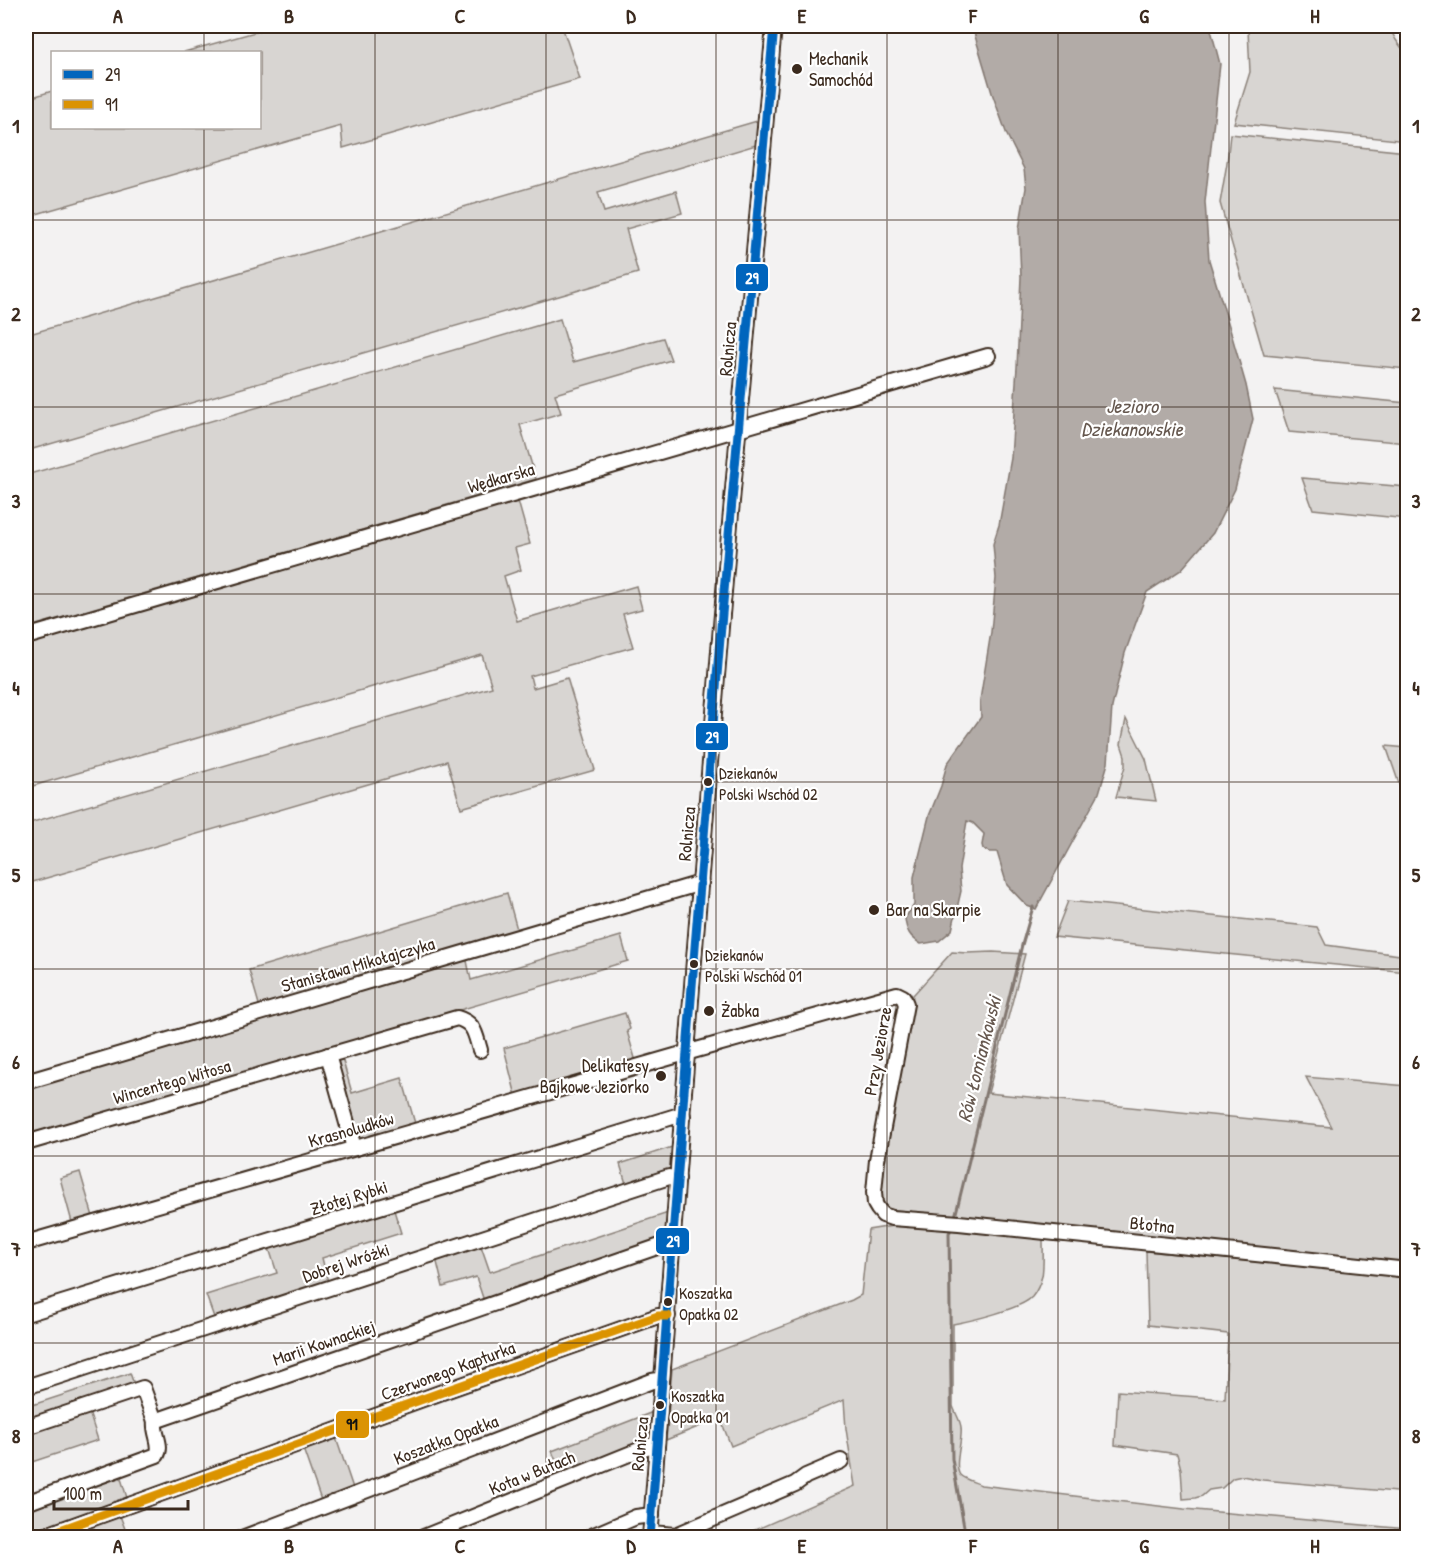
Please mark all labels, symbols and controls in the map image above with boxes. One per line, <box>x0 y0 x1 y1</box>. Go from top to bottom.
text: A <box>113 2 123 29</box>
text: B <box>284 2 294 29</box>
text: C <box>455 2 466 29</box>
text: D <box>626 2 636 29</box>
text: E <box>798 2 807 29</box>
text: F <box>968 2 978 29</box>
text: G <box>1139 2 1149 29</box>
text: H <box>1310 2 1320 29</box>
place label: Mechanik Samochód <box>809 46 873 92</box>
legend <box>51 51 261 129</box>
text: 29 <box>105 62 120 87</box>
marker: Mechanik Samochód <box>790 62 804 76</box>
text: 91 <box>105 92 118 117</box>
text: 1 <box>12 112 20 139</box>
text: 1 <box>1412 112 1420 139</box>
line badge: 29 <box>735 263 769 292</box>
text: 29 <box>745 267 759 289</box>
text: 2 <box>11 300 21 327</box>
text: 2 <box>1411 300 1421 327</box>
street label: Rolnicza <box>713 321 742 377</box>
water label: Jezioro Dziekanowskie <box>1081 392 1184 442</box>
street label: Wędkarska <box>465 456 537 499</box>
text: 3 <box>12 487 21 514</box>
text: 3 <box>1412 487 1421 514</box>
text: 4 <box>12 674 20 701</box>
text: 4 <box>1412 674 1420 701</box>
line badge: 29 <box>695 722 729 751</box>
text: 29 <box>705 726 719 748</box>
place label: Dziekanów Polski Wschód 02 <box>719 762 818 805</box>
marker: Dziekanów Polski Wschód 02 <box>702 776 714 788</box>
street label: Rolnicza <box>672 806 701 862</box>
text: 5 <box>12 861 21 888</box>
text: 5 <box>1412 861 1421 888</box>
place label: Bar na Skarpie <box>886 897 981 922</box>
marker: Bar na Skarpie <box>867 903 881 917</box>
street label: Stanisława Mikołajczyka <box>278 931 437 998</box>
place label: Dziekanów Polski Wschód 01 <box>705 944 802 987</box>
marker: Dziekanów Polski Wschód 01 <box>688 958 700 970</box>
water label: Rów Łomiankowski <box>950 991 1008 1125</box>
place label: Żabka <box>721 998 759 1023</box>
marker: Żabka <box>702 1004 716 1018</box>
street label: Przy Jeziorze <box>857 1005 898 1097</box>
text: 6 <box>12 1048 20 1075</box>
text: 6 <box>1412 1048 1420 1075</box>
street label: Wincentego Witosa <box>110 1053 233 1110</box>
place label: Delikatesy Bajkowe Jeziorko <box>540 1053 649 1099</box>
marker: Delikatesy Bajkowe Jeziorko <box>654 1069 668 1083</box>
street label: Krasnoludków <box>305 1105 397 1154</box>
street label: Złotej Rybki <box>307 1174 391 1221</box>
street label: Błotna <box>1129 1210 1176 1239</box>
line badge: 29 <box>655 1227 690 1255</box>
text: 29 <box>666 1230 680 1252</box>
text: 7 <box>10 1235 21 1262</box>
text: 7 <box>1410 1235 1421 1262</box>
street label: Dobrej Wróżki <box>299 1237 393 1288</box>
place label: Koszałka Opałka 02 <box>679 1282 739 1325</box>
marker: Koszałka Opałka 02 <box>662 1296 674 1308</box>
street label: Marii Kownackiej <box>269 1313 378 1372</box>
street label: Czerwonego Kapturka <box>377 1335 518 1406</box>
place label: Koszałka Opałka 01 <box>671 1385 729 1428</box>
marker: Koszałka Opałka 01 <box>654 1399 666 1411</box>
street label: Koszałka Opałka <box>390 1408 502 1471</box>
line badge: 91 <box>335 1410 370 1439</box>
text: 91 <box>346 1413 358 1435</box>
street label: Rolnicza <box>625 1416 654 1472</box>
text: 8 <box>12 1422 21 1449</box>
text: 8 <box>1412 1422 1421 1449</box>
street label: Kota w Butach <box>485 1444 579 1501</box>
scale bar <box>54 1473 188 1511</box>
text: 100 m <box>63 1481 102 1506</box>
text: A <box>113 1532 123 1559</box>
text: B <box>284 1532 294 1559</box>
text: C <box>455 1532 466 1559</box>
text: D <box>626 1532 636 1559</box>
text: E <box>798 1532 807 1559</box>
text: F <box>968 1532 978 1559</box>
text: G <box>1139 1532 1149 1559</box>
text: H <box>1310 1532 1320 1559</box>

